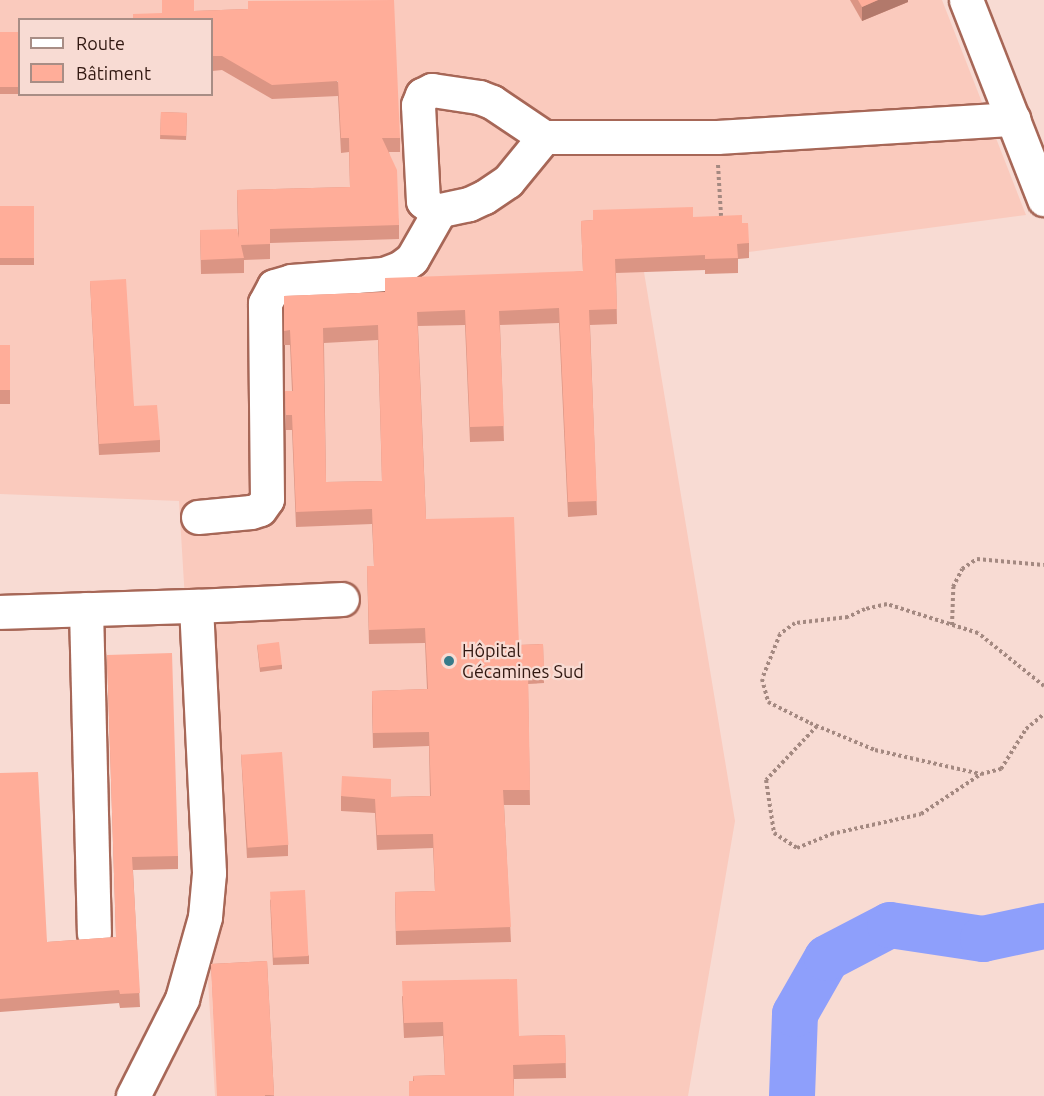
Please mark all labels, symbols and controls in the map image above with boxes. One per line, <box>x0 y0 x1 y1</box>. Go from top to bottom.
legend <box>18 18 213 96</box>
text: Route <box>76 33 125 53</box>
text: Bâtiment <box>76 63 151 83</box>
place label: Hôpital Gécamines Sud <box>462 640 584 682</box>
marker: Hôpital Gécamines Sud <box>440 652 458 670</box>

